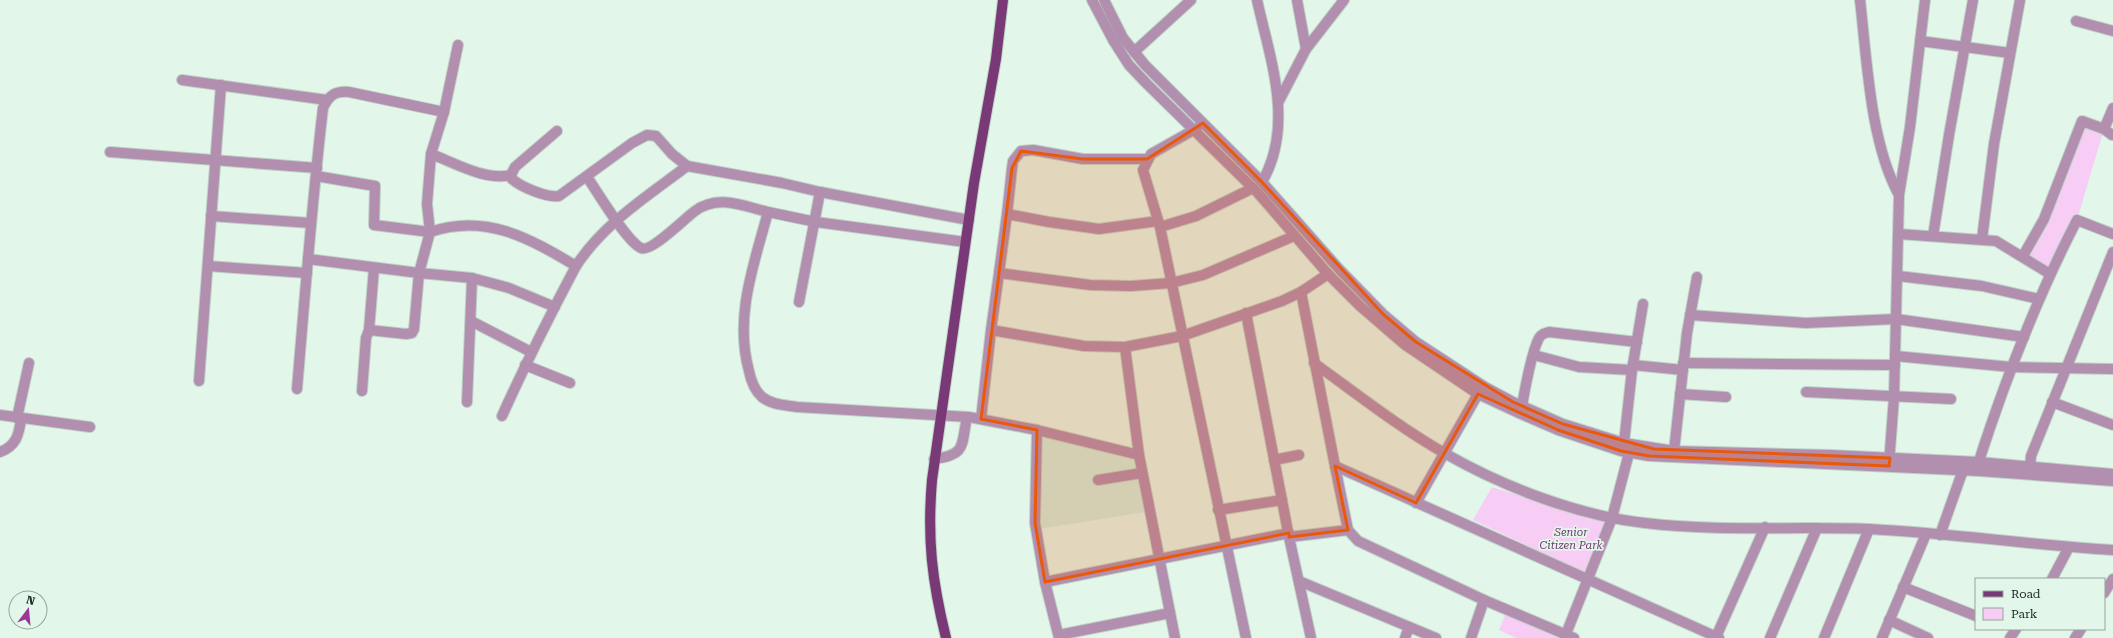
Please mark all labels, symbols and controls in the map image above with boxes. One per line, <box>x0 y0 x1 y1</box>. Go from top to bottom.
park label: Senior Citizen Park <box>1539 526 1603 552</box>
legend <box>1975 578 2105 630</box>
text: Road <box>2011 587 2041 601</box>
north arrow <box>8 590 48 630</box>
text: N <box>25 593 37 608</box>
text: Park <box>2011 607 2038 621</box>

